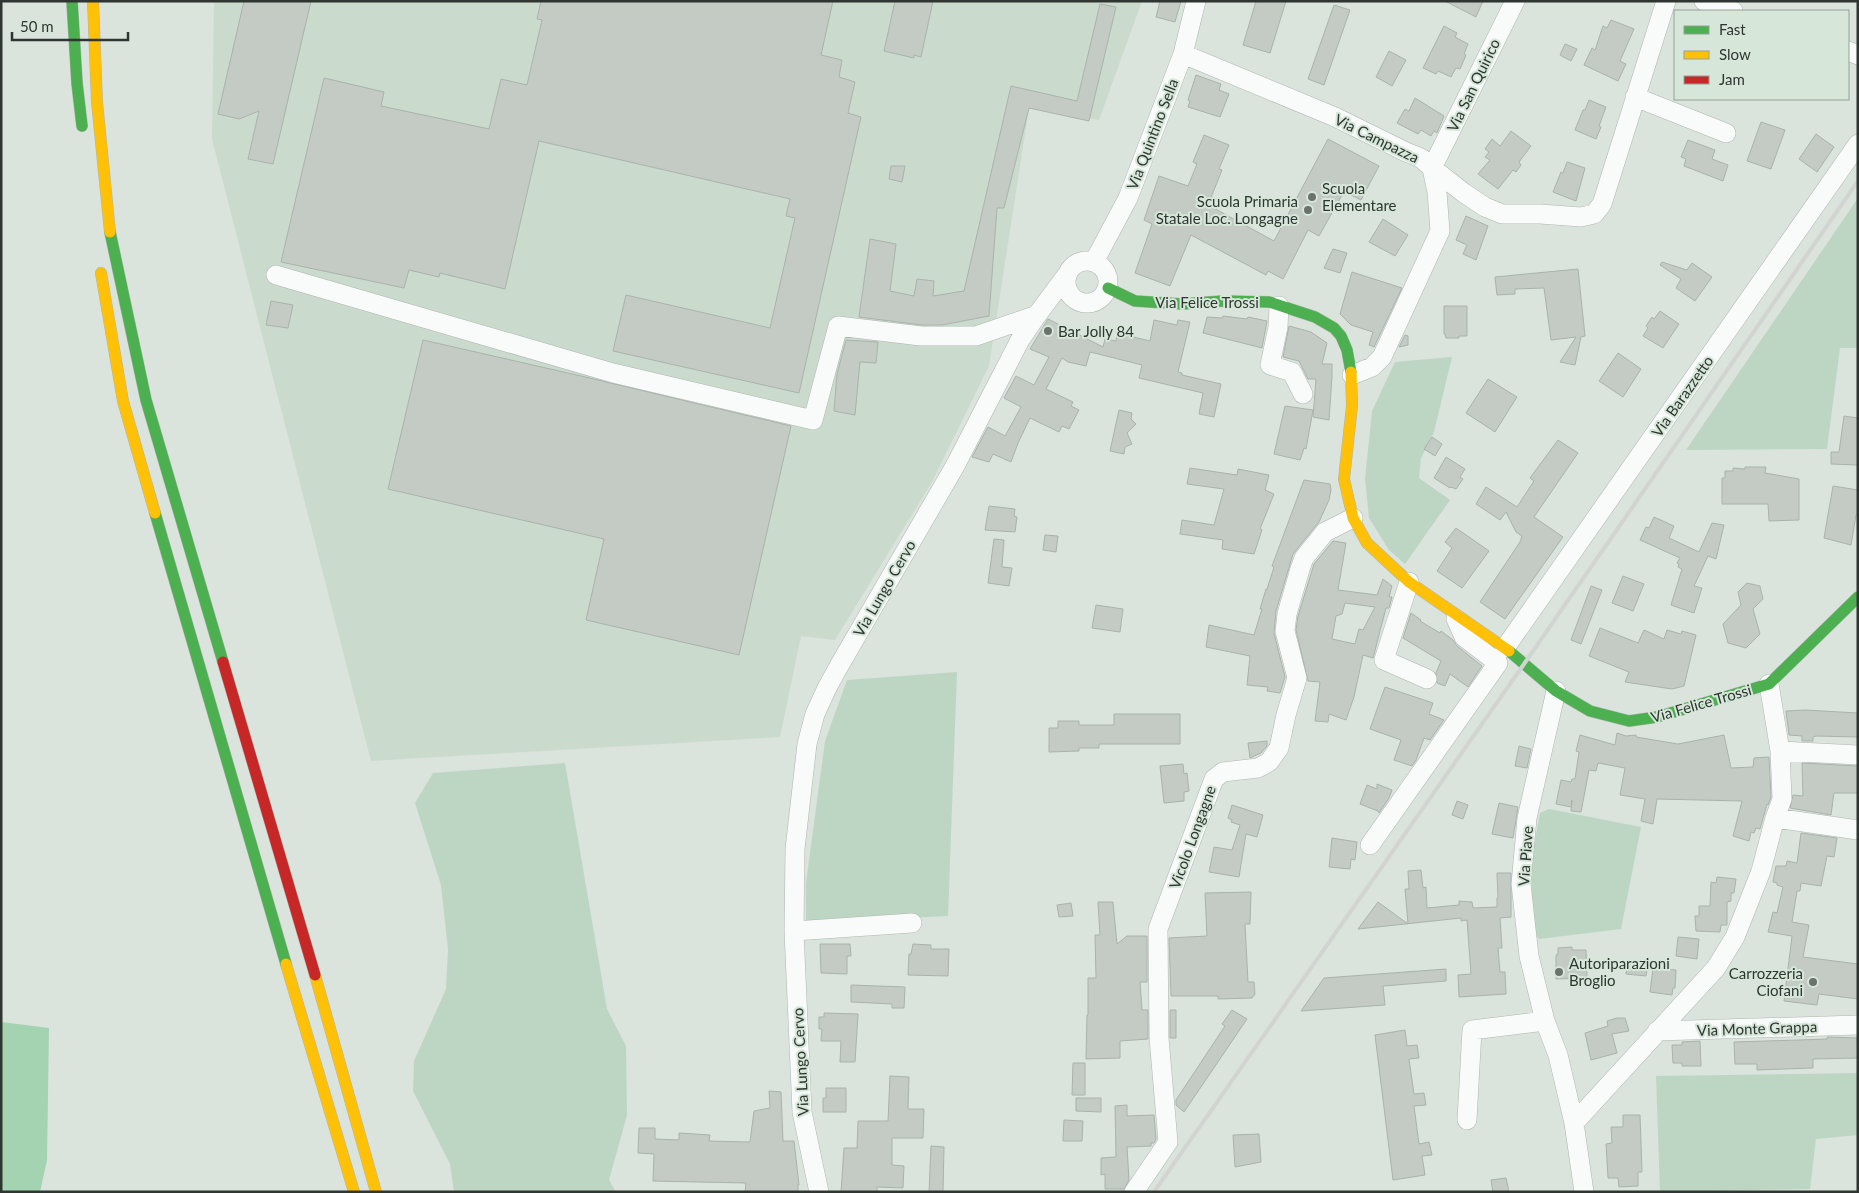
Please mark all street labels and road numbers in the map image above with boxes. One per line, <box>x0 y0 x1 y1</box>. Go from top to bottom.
street label: Via San Quirico <box>1443 36 1503 134</box>
street label: Via Quintino Sella <box>1123 76 1181 192</box>
street label: Via Campazza <box>1332 110 1422 166</box>
street label: Via Felice Trossi <box>1155 293 1259 311</box>
street label: Via Barazzetto <box>1647 352 1717 440</box>
street label: Via Lungo Cervo <box>849 537 919 639</box>
street label: Via Felice Trossi <box>1649 680 1753 726</box>
street label: Vicolo Longagne <box>1165 783 1219 891</box>
street label: Via Piave <box>1514 825 1536 887</box>
street label: Via Lungo Cervo <box>788 1007 812 1117</box>
street label: Via Monte Grappa <box>1696 1017 1818 1039</box>

